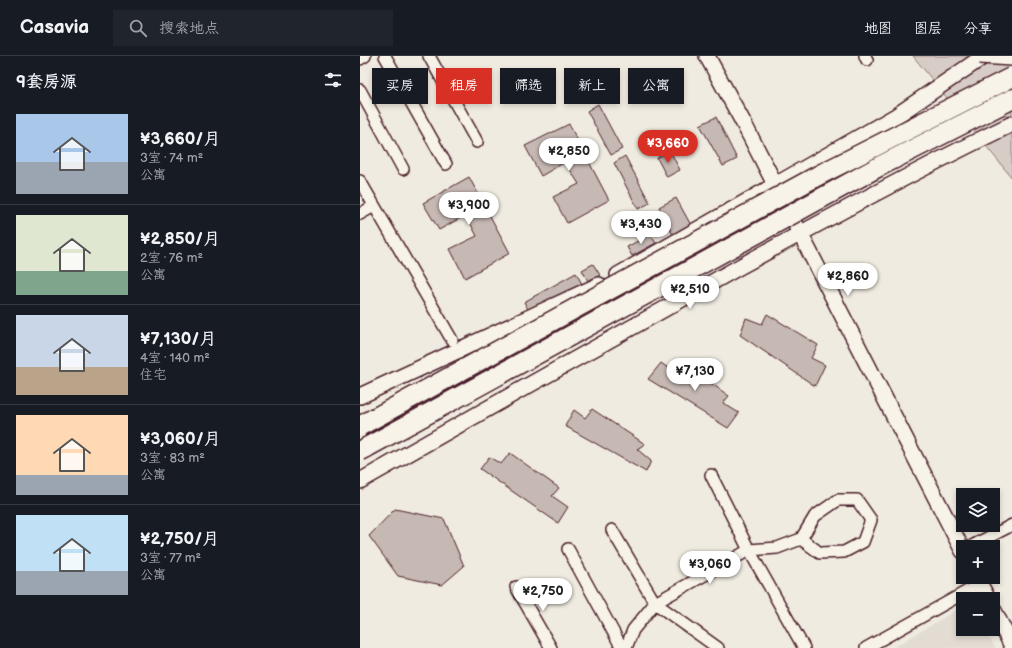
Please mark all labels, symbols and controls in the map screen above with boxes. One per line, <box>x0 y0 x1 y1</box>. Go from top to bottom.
search box <box>113 10 393 46</box>
text: Casavia <box>20 16 89 39</box>
icon: search <box>127 17 149 39</box>
text: 搜索地点 <box>159 19 219 38</box>
text: 地图 <box>864 20 892 37</box>
text: 图层 <box>914 20 942 37</box>
text: 分享 <box>964 20 992 37</box>
chip: 买房 <box>372 68 428 104</box>
chip: 租房 <box>436 68 492 104</box>
chip: 筛选 <box>500 68 556 104</box>
chip: 新上 <box>564 68 620 104</box>
chip: 公寓 <box>628 68 684 104</box>
icon: filters <box>322 69 344 91</box>
text: 9套房源 <box>16 72 77 92</box>
text: ¥3,660/月 <box>140 129 220 149</box>
icon: home <box>48 130 96 178</box>
pin: ¥3,660 <box>635 130 701 164</box>
text: ¥3,660 <box>647 135 689 151</box>
pin: ¥2,850 <box>536 138 602 172</box>
text: ¥2,850 <box>548 143 590 159</box>
text: 3室 · 74 m² <box>140 150 203 166</box>
text: 公寓 <box>140 167 166 183</box>
pin: ¥3,900 <box>436 192 502 226</box>
text: ¥3,900 <box>448 197 490 213</box>
pin: ¥3,430 <box>608 211 674 245</box>
text: ¥3,430 <box>620 216 662 232</box>
text: ¥2,850/月 <box>140 229 220 249</box>
icon: home <box>48 231 96 279</box>
text: 2室 · 76 m² <box>140 250 203 266</box>
pin: ¥2,860 <box>815 263 881 297</box>
text: 公寓 <box>140 267 166 283</box>
text: ¥2,860 <box>827 268 869 284</box>
pin: ¥2,510 <box>657 276 723 310</box>
text: ¥2,510 <box>670 281 710 297</box>
text: ¥7,130/月 <box>140 329 216 349</box>
icon: home <box>48 331 96 379</box>
text: 4室 · 140 m² <box>140 350 210 366</box>
pin: ¥7,130 <box>662 358 728 392</box>
text: ¥7,130 <box>675 363 715 379</box>
text: 住宅 <box>140 367 166 383</box>
text: ¥3,060/月 <box>140 429 221 449</box>
icon: home <box>48 431 96 479</box>
text: 3室 · 83 m² <box>140 450 205 466</box>
text: 公寓 <box>140 467 166 483</box>
map controls <box>956 488 1000 636</box>
button: layers <box>956 488 1000 532</box>
text: ¥2,750/月 <box>140 529 219 549</box>
icon: home <box>48 531 96 579</box>
button: + <box>956 540 1000 584</box>
text: 3室 · 77 m² <box>140 550 201 566</box>
pin: ¥3,060 <box>677 551 743 585</box>
text: ¥3,060 <box>689 556 731 572</box>
text: 公寓 <box>140 567 166 583</box>
pin: ¥2,750 <box>510 578 576 612</box>
text: ¥2,750 <box>522 583 564 599</box>
button: − <box>956 592 1000 636</box>

